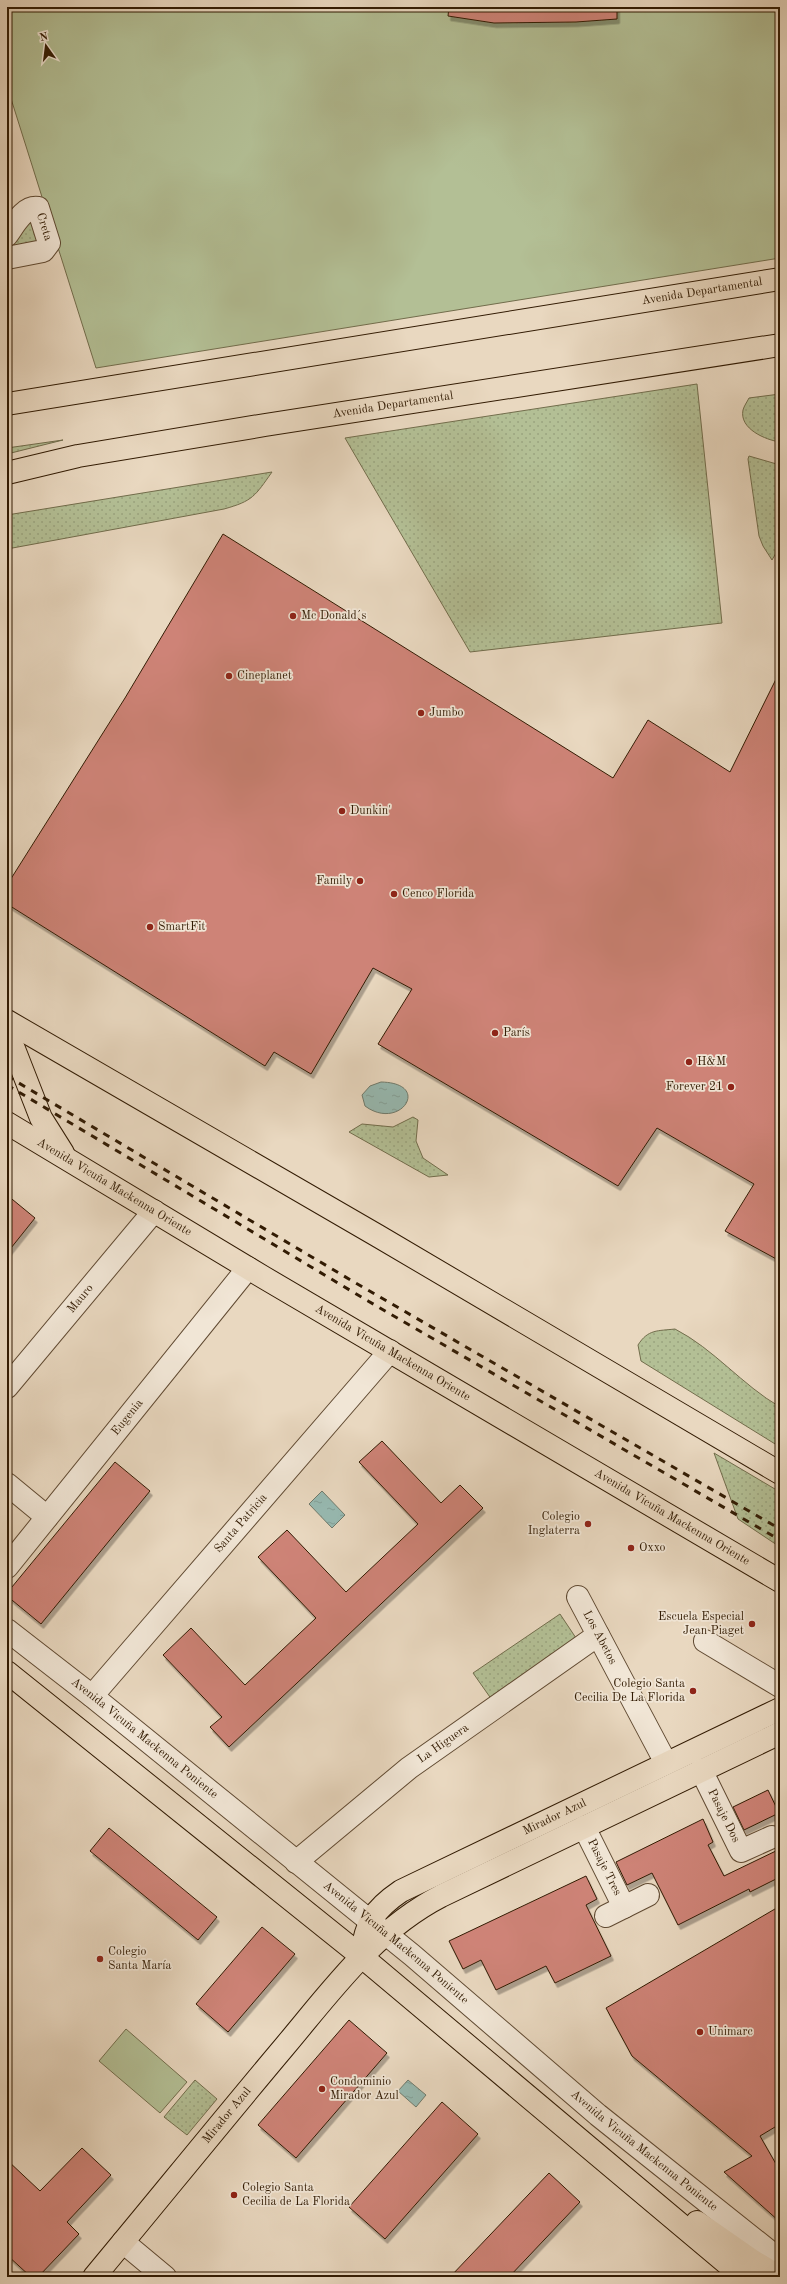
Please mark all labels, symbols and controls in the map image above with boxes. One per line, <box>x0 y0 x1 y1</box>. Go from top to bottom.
north arrow <box>26 26 66 66</box>
text: N <box>39 31 50 44</box>
street label: Creta <box>34 211 54 242</box>
street label: Avenida Departamental <box>641 276 763 307</box>
street label: Avenida Departamental <box>332 390 454 420</box>
place label: Mc Donald´s <box>301 610 367 622</box>
marker: Mc Donald´s <box>288 611 298 621</box>
place label: Cineplanet <box>237 670 292 682</box>
marker: Cineplanet <box>224 671 234 681</box>
place label: Jumbo <box>429 707 464 719</box>
marker: Jumbo <box>416 708 426 718</box>
place label: Dunkin' <box>350 805 391 817</box>
marker: Dunkin' <box>337 806 347 816</box>
place label: Family <box>316 875 353 887</box>
marker: Family <box>355 876 365 886</box>
place label: Cenco Florida <box>402 888 474 900</box>
marker: Cenco Florida <box>389 889 399 899</box>
place label: SmartFit <box>158 921 206 933</box>
marker: SmartFit <box>145 922 155 932</box>
place label: París <box>503 1027 530 1039</box>
marker: París <box>490 1028 500 1038</box>
place label: H&M <box>697 1056 726 1068</box>
marker: H&M <box>684 1057 694 1067</box>
place label: Forever 21 <box>666 1081 723 1093</box>
marker: Forever 21 <box>726 1082 736 1092</box>
street label: Avenida Vicuña Mackenna Oriente <box>35 1136 194 1239</box>
street label: Mauro <box>65 1282 96 1315</box>
street label: Avenida Vicuña Mackenna Oriente <box>313 1303 473 1404</box>
street label: Eugenia <box>110 1397 146 1438</box>
street label: Avenida Vicuña Mackenna Oriente <box>592 1467 752 1568</box>
street label: Santa Patricia <box>212 1492 270 1555</box>
place label: Colegio Inglaterra <box>528 1511 580 1537</box>
marker: Colegio Inglaterra <box>583 1519 593 1529</box>
place label: Oxxo <box>639 1542 666 1554</box>
marker: Oxxo <box>626 1543 636 1553</box>
street label: Los Abetos <box>580 1609 619 1666</box>
place label: Escuela Especial Jean Piaget <box>658 1611 744 1637</box>
marker: Escuela Especial Jean Piaget <box>747 1619 757 1629</box>
street label: Avenida Vicuña Mackenna Poniente <box>69 1676 220 1801</box>
place label: Colegio Santa Cecilia De La Florida <box>574 1678 685 1704</box>
marker: Colegio Santa Cecilia De La Florida <box>688 1686 698 1696</box>
street label: La Higuera <box>416 1722 471 1766</box>
street label: Pasaje Dos <box>705 1787 742 1844</box>
street label: Mirador Azul <box>521 1797 588 1837</box>
street label: Pasaje Tres <box>585 1837 623 1898</box>
street label: Avenida Vicuña Mackenna Poniente <box>321 1879 471 2007</box>
place label: Colegio Santa María <box>108 1946 171 1972</box>
marker: Colegio Santa María <box>95 1954 105 1964</box>
place label: Unimarc <box>708 2026 753 2038</box>
marker: Unimarc <box>695 2027 705 2037</box>
place label: Condominio Mirador Azul <box>330 2076 399 2102</box>
marker: Condominio Mirador Azul <box>317 2084 327 2094</box>
street label: Mirador Azul <box>200 2085 254 2146</box>
street label: Avenida Vicuña Mackenna Poniente <box>568 2088 720 2214</box>
place label: Colegio Santa Cecilia de La Florida <box>242 2182 350 2208</box>
marker: Colegio Santa Cecilia de La Florida <box>229 2190 239 2200</box>

